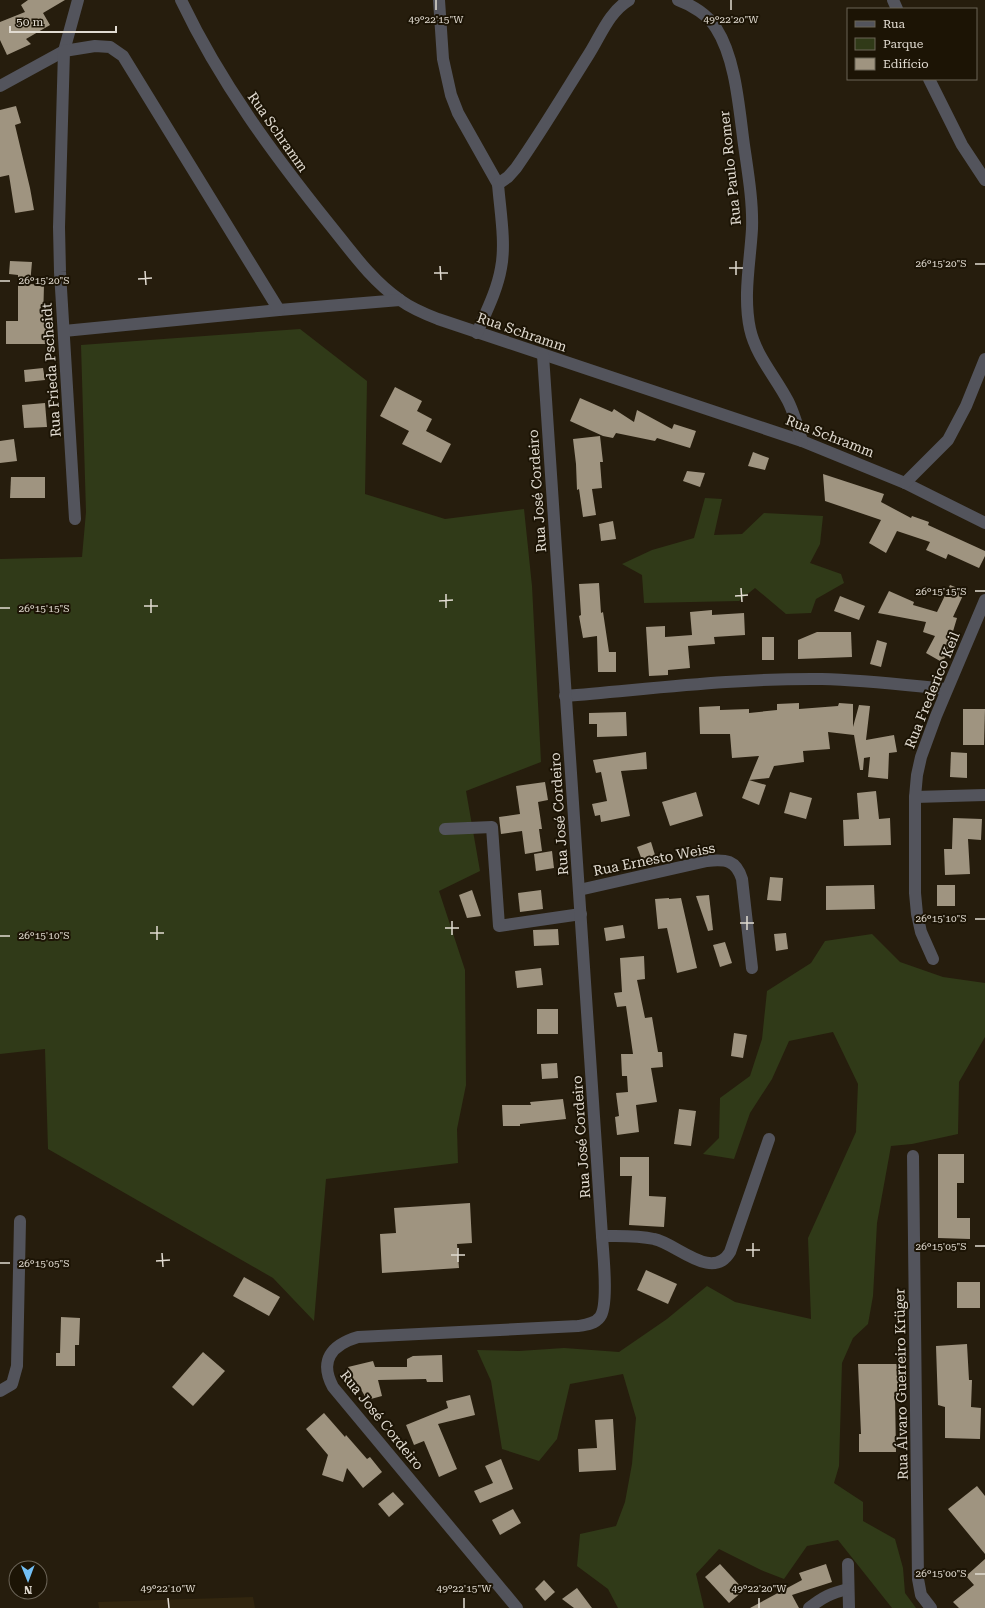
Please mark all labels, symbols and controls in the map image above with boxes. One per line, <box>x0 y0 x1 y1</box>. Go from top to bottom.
scale bar <box>10 8 116 34</box>
legend <box>847 8 977 80</box>
text: 49°22'15"W <box>409 14 464 25</box>
text: 49°22'20"W <box>704 14 759 25</box>
text: 50 m <box>16 15 43 29</box>
text: Rua <box>883 17 906 31</box>
text: Parque <box>883 37 924 51</box>
text: Edifício <box>883 57 929 71</box>
street label: Rua Schramm <box>245 89 312 175</box>
street label: Rua Paulo Romer <box>716 110 744 226</box>
text: 26°15'20"S <box>916 258 966 269</box>
text: 26°15'20"S <box>19 275 69 286</box>
street label: Rua Frieda Pscheidt <box>38 302 64 438</box>
street label: Rua Schramm <box>475 309 569 355</box>
street label: Rua Schramm <box>783 412 877 460</box>
street label: Rua José Cordeiro <box>525 429 549 553</box>
text: 26°15'15"S <box>916 586 966 597</box>
text: 26°15'15"S <box>19 603 69 614</box>
street label: Rua Frederico Keil <box>901 629 963 751</box>
street label: Rua José Cordeiro <box>547 752 571 876</box>
street label: Rua Ernesto Weiss <box>592 839 717 879</box>
text: 26°15'10"S <box>916 913 966 924</box>
text: 26°15'10"S <box>19 930 69 941</box>
street label: Rua José Cordeiro <box>569 1075 593 1199</box>
text: 26°15'05"S <box>916 1241 966 1252</box>
text: 26°15'05"S <box>19 1258 69 1269</box>
street label: Rua Álvaro Guerreiro Krüger <box>891 1288 911 1480</box>
street label: Rua José Cordeiro <box>337 1367 427 1473</box>
north arrow <box>8 1560 48 1600</box>
text: 26°15'00"S <box>916 1568 966 1579</box>
text: N <box>23 1583 33 1596</box>
text: 49°22'10"W <box>141 1583 196 1594</box>
text: 49°22'15"W <box>437 1583 492 1594</box>
text: 49°22'20"W <box>732 1583 787 1594</box>

